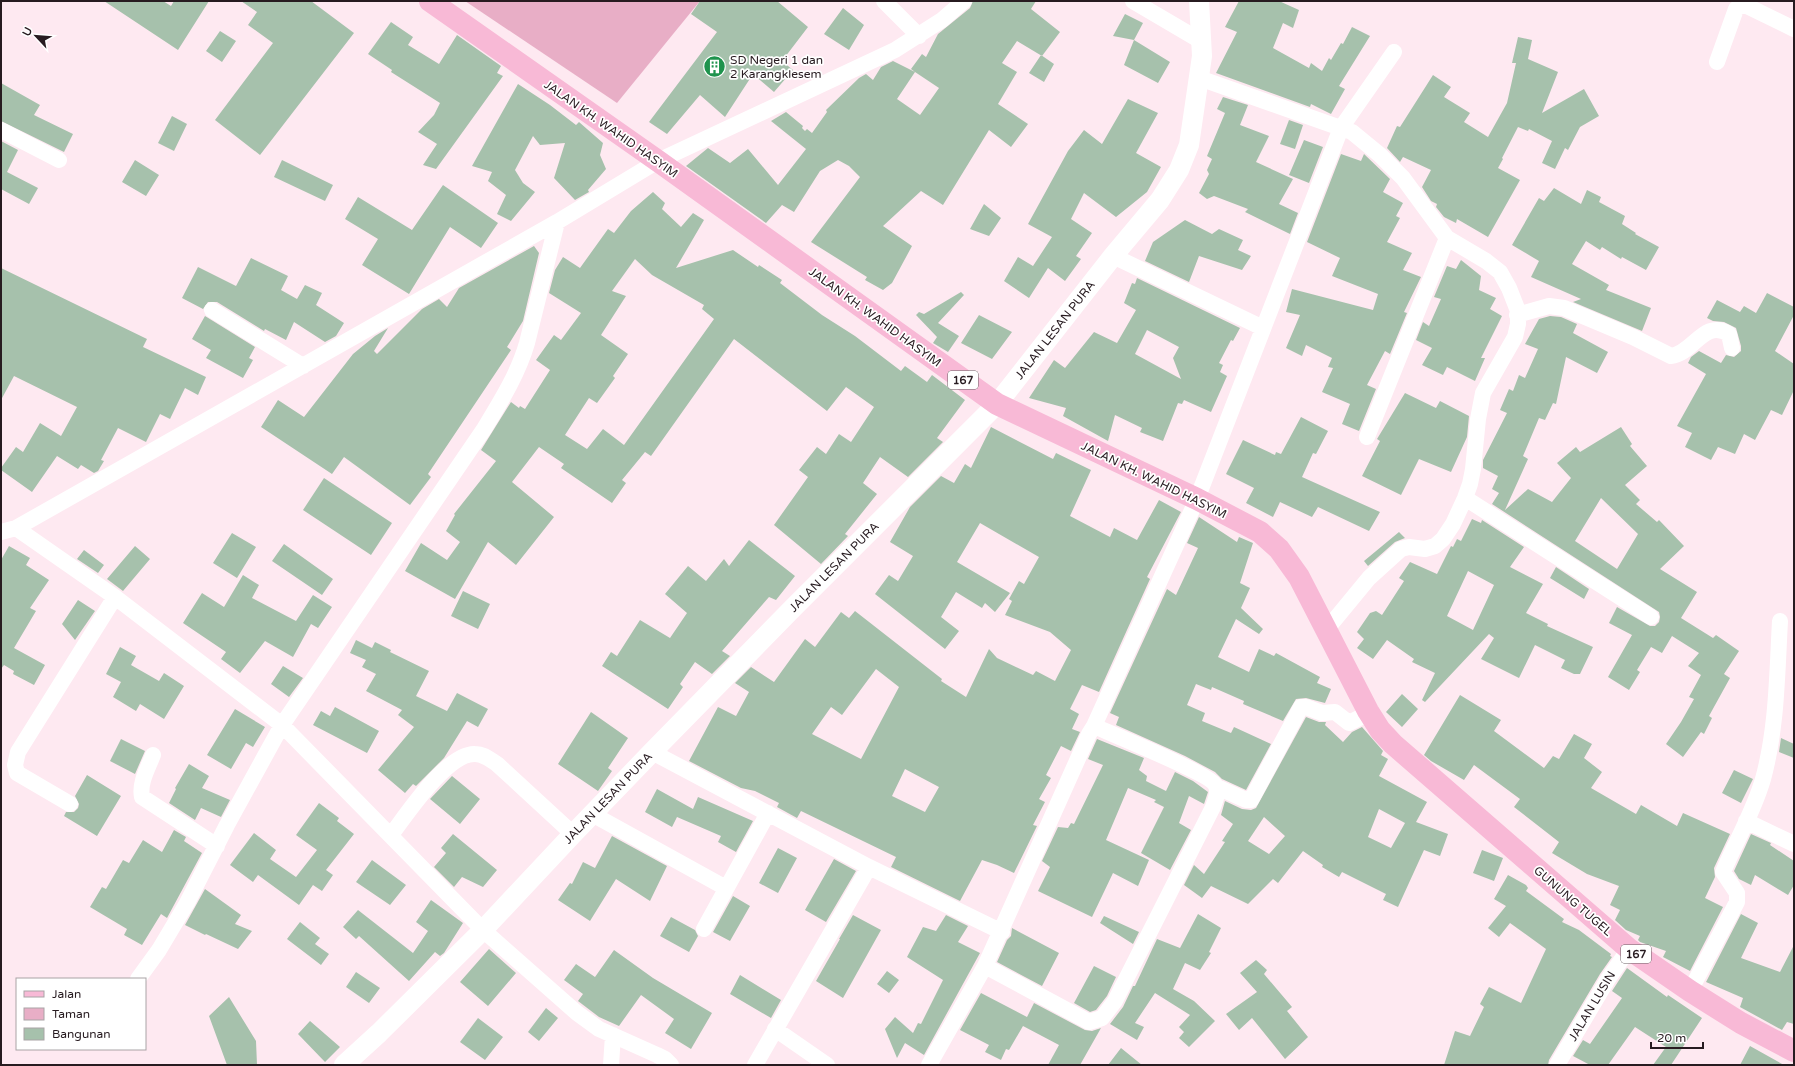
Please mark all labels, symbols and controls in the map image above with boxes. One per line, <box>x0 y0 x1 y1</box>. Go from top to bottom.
north arrow <box>16 16 56 56</box>
text: U <box>20 25 35 38</box>
place label: SD Negeri 1 dan 2 Karangklesem <box>730 53 823 81</box>
building icon: SD Negeri 1 dan 2 Karangklesem <box>702 54 728 80</box>
street label: JALAN KH. WAHID HASYIM <box>541 77 681 181</box>
street label: JALAN KH. WAHID HASYIM <box>806 264 944 370</box>
street label: JALAN LESAN PURA <box>1012 278 1098 382</box>
road number: 167 <box>948 371 978 389</box>
street label: JALAN KH. WAHID HASYIM <box>1079 439 1229 521</box>
street label: JALAN LESAN PURA <box>786 519 882 615</box>
street label: JALAN LESAN PURA <box>561 749 655 846</box>
street label: GUNUNG TUGEL <box>1531 863 1615 939</box>
road number: 167 <box>1621 945 1651 963</box>
street label: JALAN LUSIN <box>1566 968 1618 1044</box>
legend <box>16 978 146 1050</box>
text: Jalan <box>52 987 81 1001</box>
text: Taman <box>52 1007 90 1021</box>
scale bar <box>1651 1024 1703 1050</box>
text: Bangunan <box>52 1027 111 1041</box>
text: 20 m <box>1657 1031 1686 1045</box>

